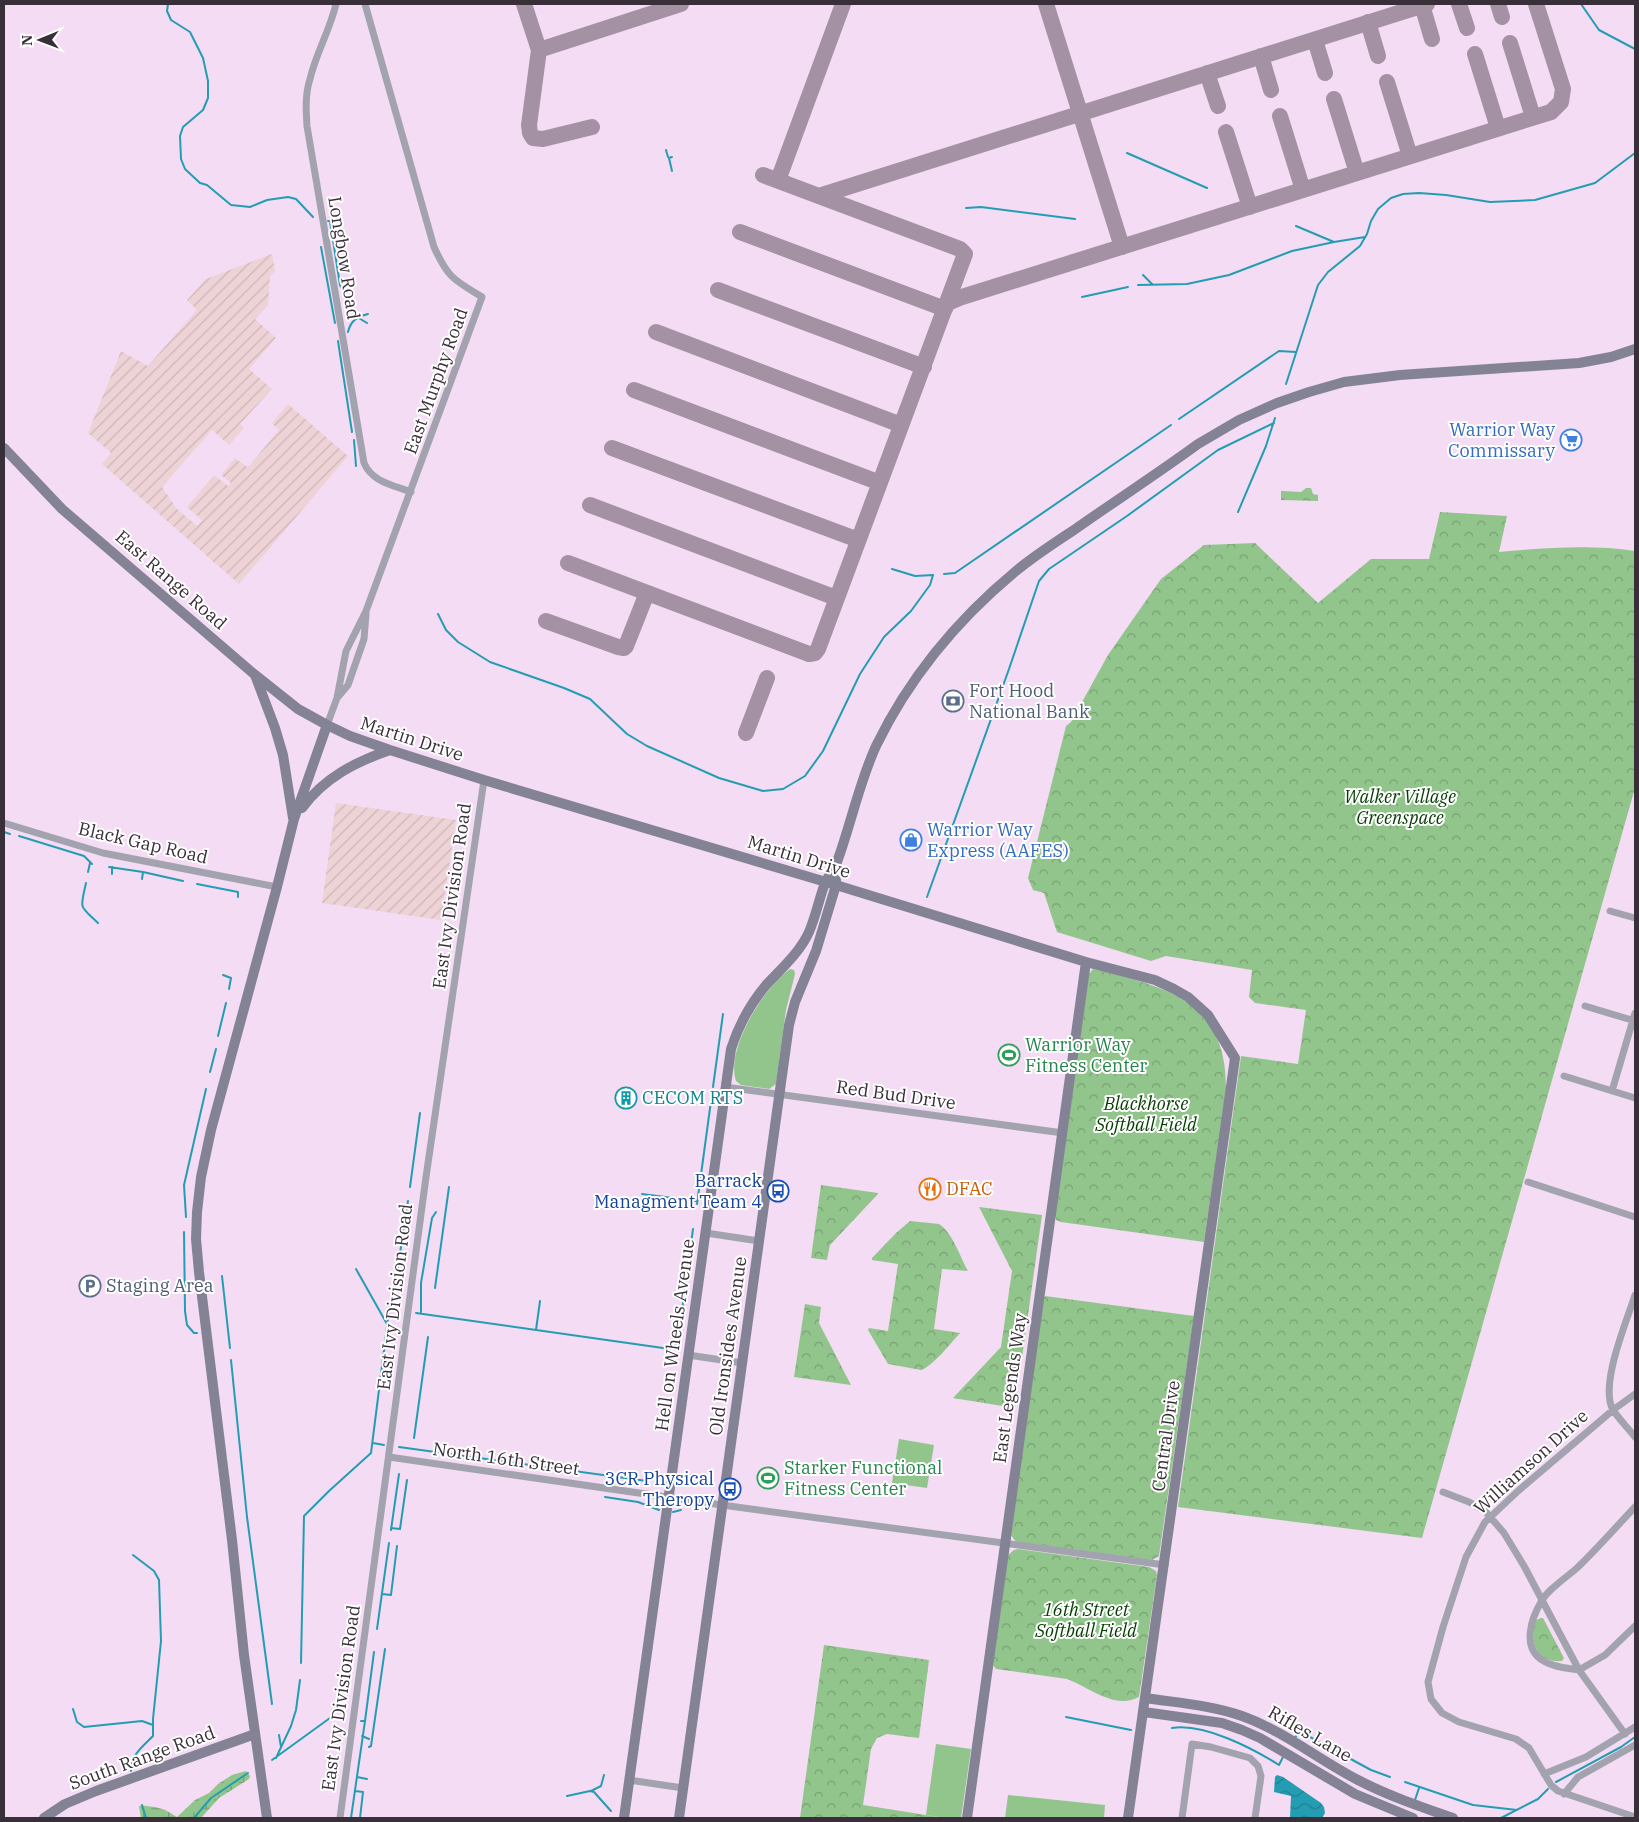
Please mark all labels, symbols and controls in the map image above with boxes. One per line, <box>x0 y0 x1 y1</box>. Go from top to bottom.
north arrow <box>15 15 65 65</box>
text: N <box>18 35 36 46</box>
street label: Longbow Road <box>323 195 366 321</box>
street label: East Murphy Road <box>398 304 473 457</box>
place label: Warrior Way Commissary <box>1448 418 1555 462</box>
supermarket icon: Warrior Way Commissary <box>1559 428 1583 452</box>
street label: East Range Road <box>111 525 232 634</box>
place label: Fort Hood National Bank <box>969 679 1090 723</box>
bank icon: Fort Hood National Bank <box>941 689 965 713</box>
street label: Martin Drive <box>358 711 467 766</box>
park label: Walker Village Greenspace <box>1344 785 1456 829</box>
street label: East Ivy Division Road <box>427 801 476 990</box>
street label: Black Gap Road <box>76 816 210 869</box>
place label: Warrior Way Express (AAFES) <box>927 818 1069 862</box>
shop icon: Warrior Way Express (AAFES) <box>899 828 923 852</box>
street label: Martin Drive <box>745 830 854 883</box>
place label: Warrior Way Fitness Center <box>1025 1033 1147 1077</box>
sports icon: Warrior Way Fitness Center <box>997 1043 1021 1067</box>
street label: Red Bud Drive <box>835 1075 957 1114</box>
building icon: CECOM RTS <box>614 1086 638 1110</box>
place label: CECOM RTS <box>642 1086 743 1109</box>
park label: Blackhorse Softball Field <box>1094 1092 1197 1136</box>
place label: Barrack Managment Team 4 <box>594 1169 762 1213</box>
restaurant icon: DFAC <box>918 1177 942 1201</box>
place label: DFAC <box>946 1177 993 1200</box>
bus stop icon: Barrack Managment Team 4 <box>766 1179 790 1203</box>
street label: East Ivy Division Road <box>372 1202 417 1391</box>
street label: Hell on Wheels Avenue <box>650 1237 699 1433</box>
street label: Old Ironsides Avenue <box>704 1255 751 1437</box>
parking icon: Staging Area <box>78 1274 102 1298</box>
place label: Staging Area <box>106 1274 214 1297</box>
street label: East Legends Way <box>988 1311 1031 1464</box>
street label: Central Drive <box>1146 1379 1185 1493</box>
street label: Williamson Drive <box>1469 1404 1593 1519</box>
street label: North 16th Street <box>431 1437 581 1480</box>
place label: Starker Functional Fitness Center <box>784 1456 942 1500</box>
sports icon: Starker Functional Fitness Center <box>756 1466 780 1490</box>
place label: 3CR Physical Theropy <box>605 1467 714 1511</box>
bus stop icon: 3CR Physical Theropy <box>718 1477 742 1501</box>
park label: 16th Street Softball Field <box>1034 1598 1137 1642</box>
street label: East Ivy Division Road <box>316 1603 365 1792</box>
street label: Rifles Lane <box>1264 1700 1356 1767</box>
street label: South Range Road <box>66 1720 218 1795</box>

